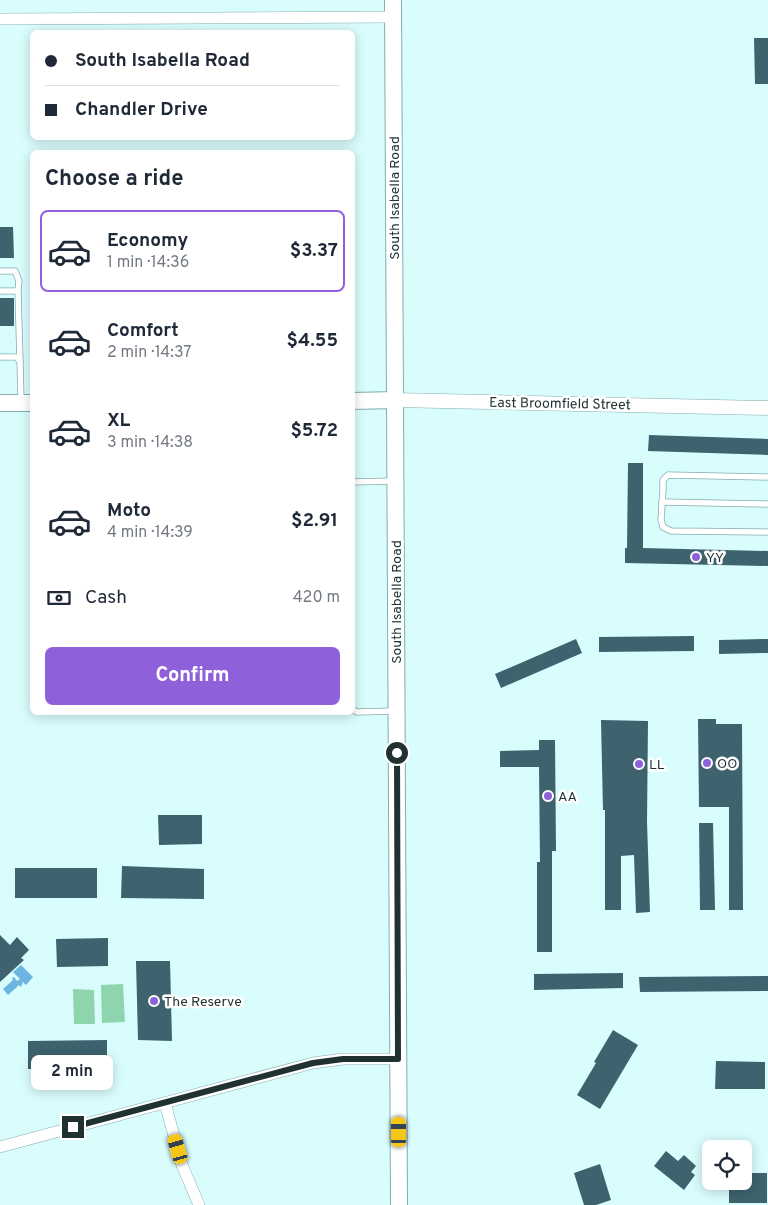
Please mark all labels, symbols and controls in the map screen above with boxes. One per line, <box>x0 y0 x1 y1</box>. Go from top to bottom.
text: South Isabella Road <box>75 49 250 73</box>
text: Chandler Drive <box>75 98 208 122</box>
street label: South Isabella Road <box>387 136 404 260</box>
text: Choose a ride <box>45 166 183 193</box>
icon: car <box>47 229 92 274</box>
text: Economy <box>107 229 188 253</box>
text: $3.37 <box>290 239 338 263</box>
text: 1 min · 14:36 <box>107 253 189 273</box>
icon: car <box>47 319 92 364</box>
text: Comfort <box>107 319 179 343</box>
text: $4.55 <box>287 329 338 353</box>
text: 2 min · 14:37 <box>107 343 192 363</box>
street label: East Broomfield Street <box>489 395 631 414</box>
icon: car <box>47 409 92 454</box>
text: XL <box>107 409 130 433</box>
text: $5.72 <box>290 419 338 443</box>
text: 3 min · 14:38 <box>107 433 193 453</box>
icon: car <box>47 499 92 544</box>
text: Moto <box>107 499 151 523</box>
text: $2.91 <box>291 509 338 533</box>
text: 4 min · 14:39 <box>107 523 193 543</box>
street label: South Isabella Road <box>389 540 406 664</box>
place label: YY <box>706 550 724 567</box>
marker: YY <box>690 551 702 563</box>
icon: cash <box>45 584 73 612</box>
text: Cash <box>85 586 127 610</box>
text: 420 m <box>293 588 340 608</box>
button: Confirm <box>45 647 340 705</box>
route start <box>386 742 408 764</box>
place label: OO <box>717 756 737 773</box>
place label: LL <box>649 757 665 774</box>
marker: OO <box>701 757 713 769</box>
marker: LL <box>633 758 645 770</box>
place label: AA <box>558 789 577 806</box>
marker: AA <box>542 790 554 802</box>
place label: The Reserve <box>164 994 242 1011</box>
marker: The Reserve <box>148 995 160 1007</box>
callout: 2 min <box>32 1054 114 1090</box>
text: 2 min <box>51 1062 93 1082</box>
route end <box>62 1116 84 1138</box>
car <box>391 1117 406 1147</box>
car <box>166 1133 189 1165</box>
map controls <box>702 1140 752 1190</box>
button: locate <box>702 1140 752 1190</box>

